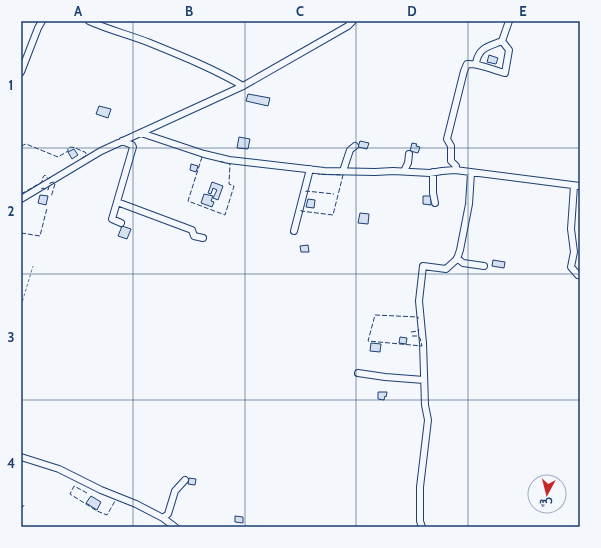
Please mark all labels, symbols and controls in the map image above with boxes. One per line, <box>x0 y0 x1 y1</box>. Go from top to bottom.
text: A <box>74 3 83 19</box>
text: B <box>185 3 193 19</box>
text: C <box>296 3 304 19</box>
text: D <box>407 3 417 19</box>
text: E <box>519 3 527 19</box>
text: 1 <box>9 77 13 93</box>
text: 2 <box>8 203 15 219</box>
text: 3 <box>7 329 15 345</box>
text: 4 <box>7 455 15 471</box>
north arrow <box>527 474 567 514</box>
text: ش <box>538 496 553 512</box>

